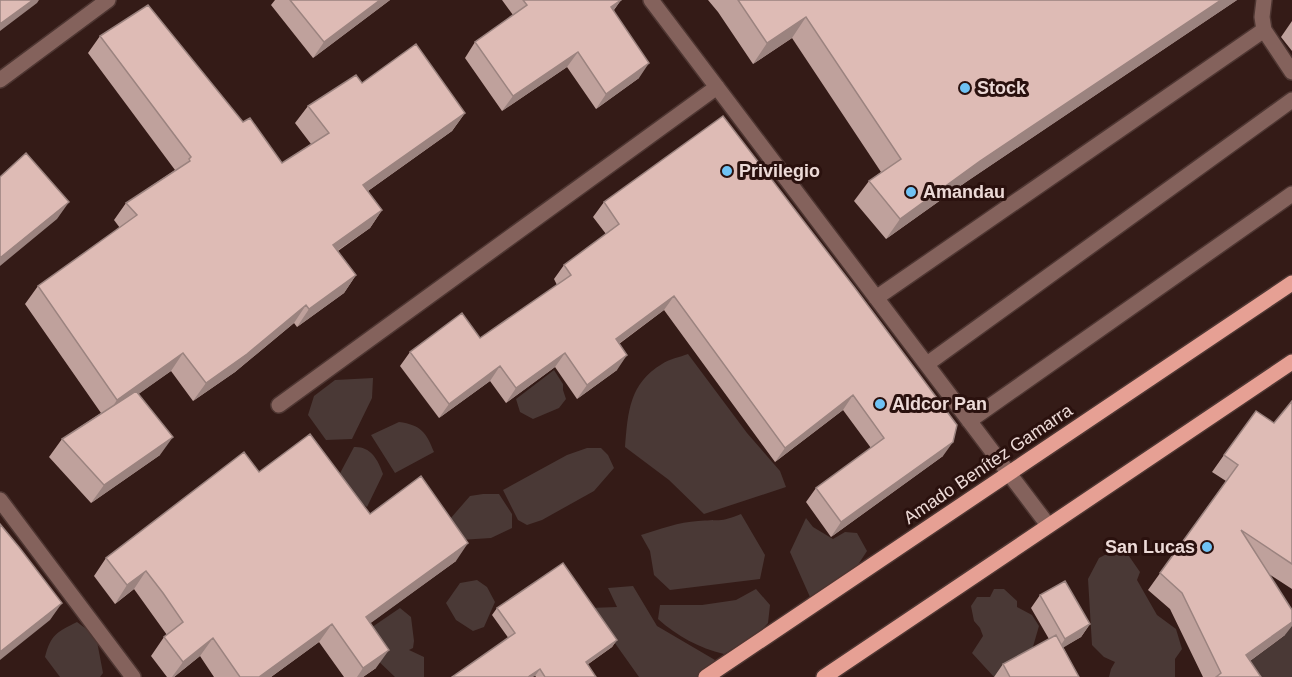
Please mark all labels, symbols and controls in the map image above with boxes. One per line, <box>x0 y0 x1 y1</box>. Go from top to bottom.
place label: Stock <box>977 78 1027 98</box>
marker: Stock <box>958 81 972 95</box>
place label: Privilegio <box>739 161 820 181</box>
marker: Privilegio <box>720 164 734 178</box>
place label: Amandau <box>923 182 1005 202</box>
marker: Amandau <box>904 185 918 199</box>
place label: Aldcor Pan <box>892 394 987 414</box>
marker: Aldcor Pan <box>873 397 887 411</box>
street label: Amado Benítez Gamarra <box>900 399 1077 528</box>
place label: San Lucas <box>1105 537 1195 557</box>
marker: San Lucas <box>1200 540 1214 554</box>

